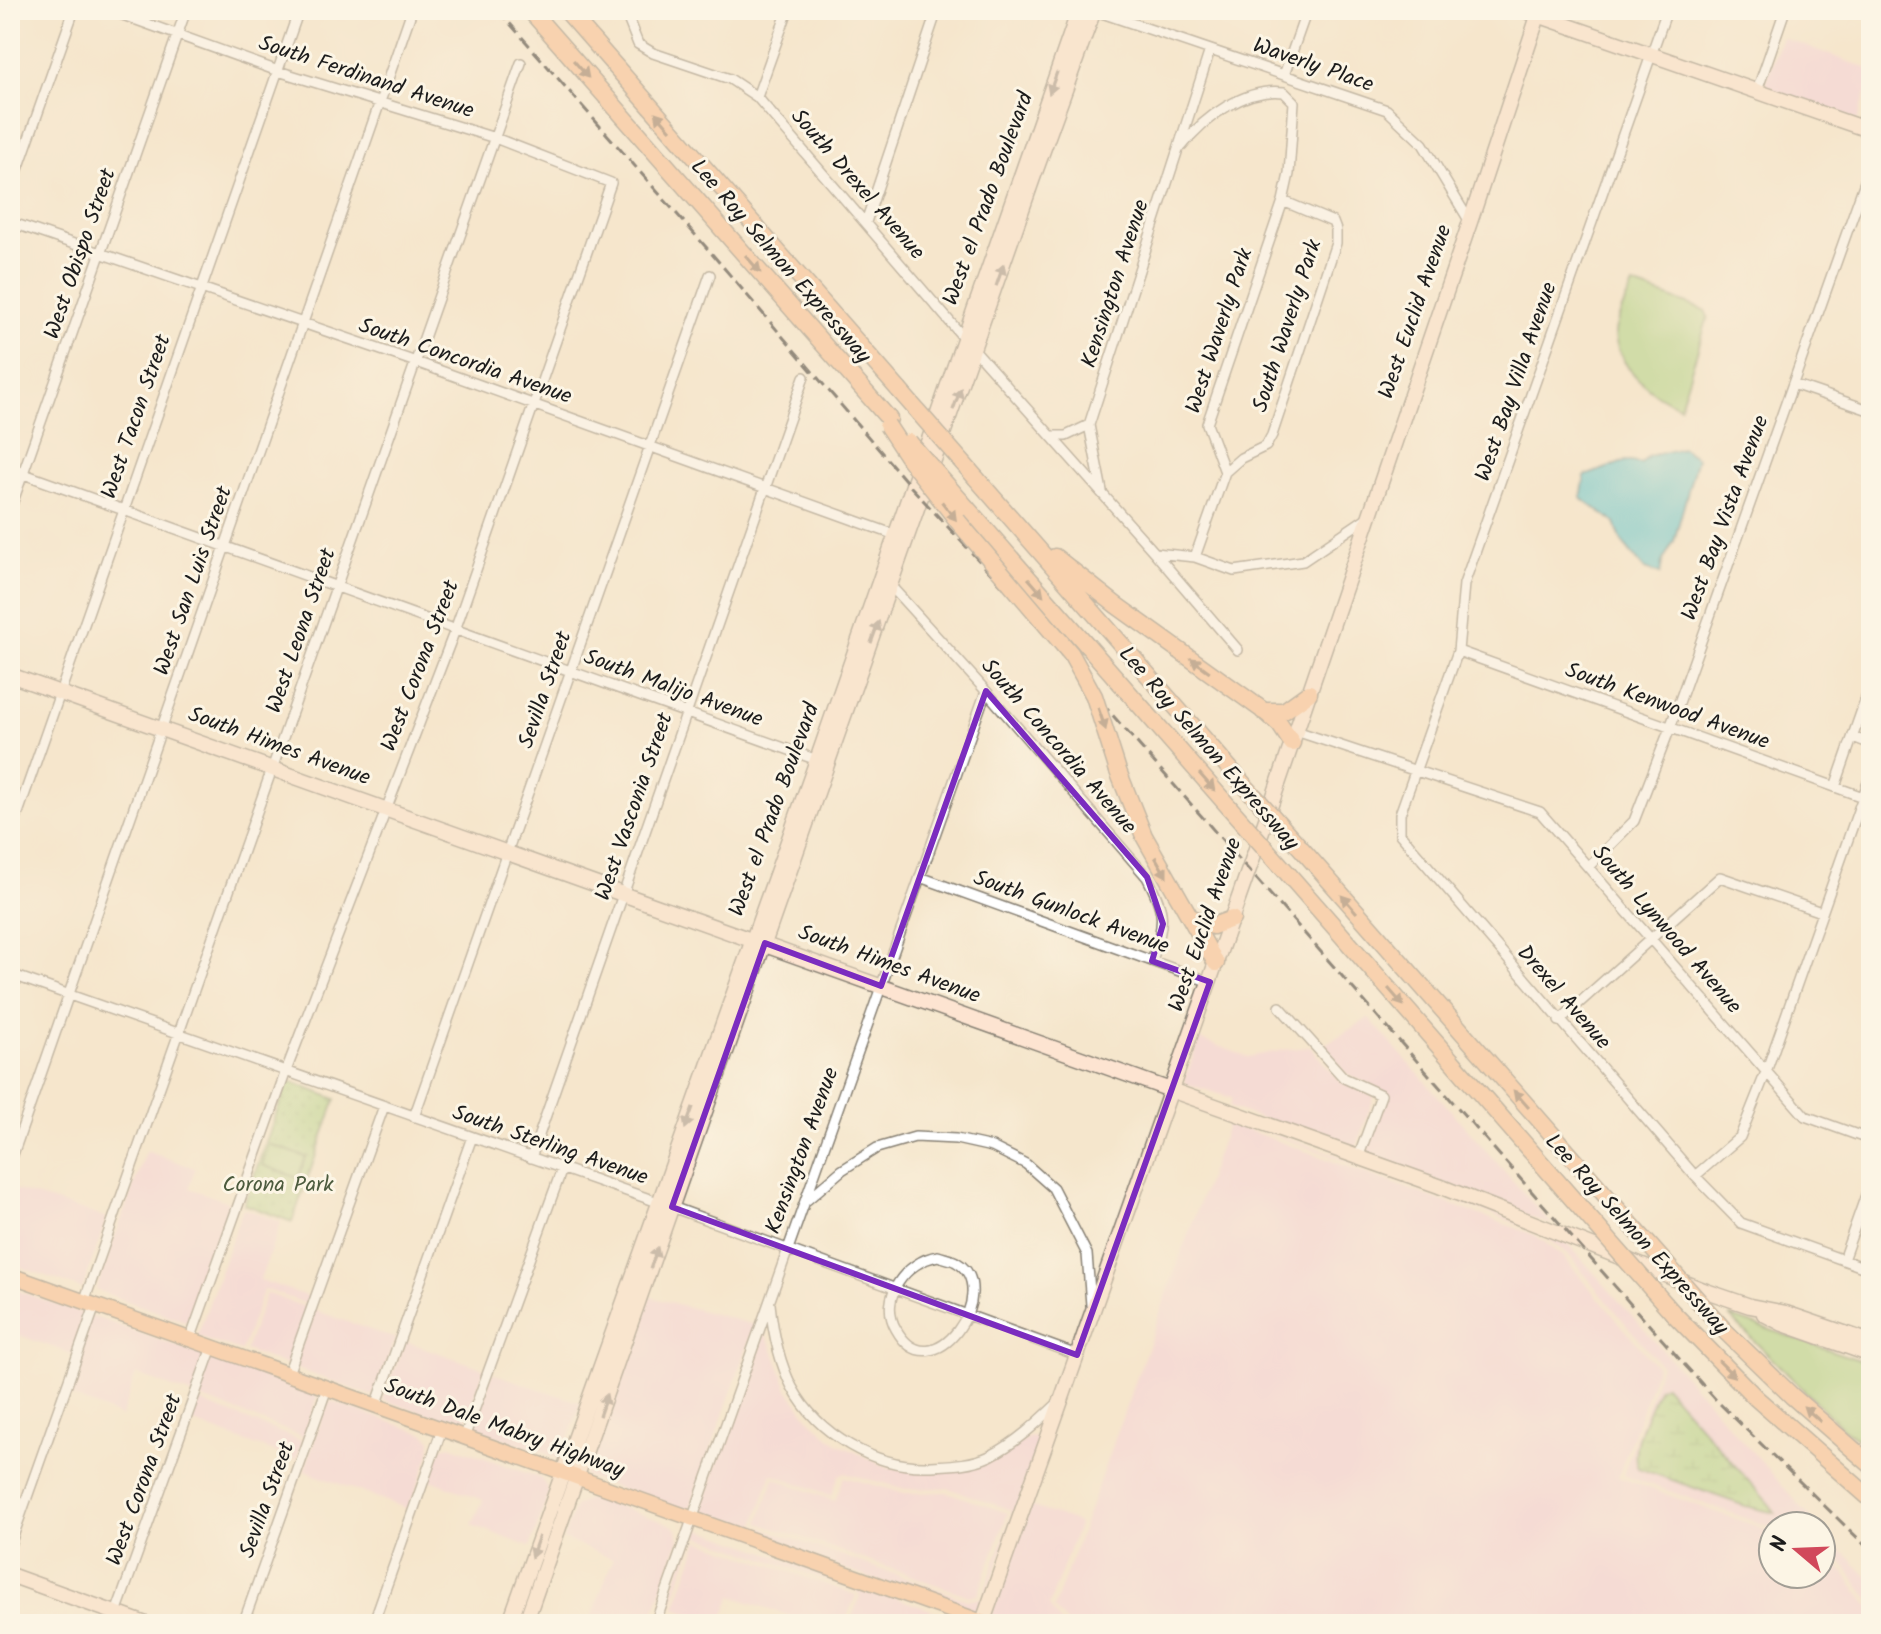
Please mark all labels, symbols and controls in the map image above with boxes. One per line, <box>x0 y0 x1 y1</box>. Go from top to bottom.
street label: South Ferdinand Avenue <box>254 27 478 129</box>
street label: Waverly Place <box>1248 29 1378 103</box>
one-way arrow <box>572 59 590 78</box>
one-way arrow <box>1046 72 1059 96</box>
street label: West el Prado Boulevard <box>934 86 1044 311</box>
street label: South Drexel Avenue <box>781 101 933 269</box>
one-way arrow <box>655 112 672 132</box>
street label: Lee Roy Selmon Expressway <box>681 152 880 373</box>
street label: West Obispo Street <box>35 163 127 344</box>
street label: Kensington Avenue <box>1072 195 1160 373</box>
street label: West Euclid Avenue <box>1370 220 1462 404</box>
street label: South Waverly Park <box>1244 234 1333 417</box>
street label: West Waverly Park <box>1177 243 1263 418</box>
one-way arrow <box>744 254 761 274</box>
one-way arrow <box>994 263 1006 287</box>
street label: West Bay Villa Avenue <box>1466 277 1568 486</box>
street label: South Concordia Avenue <box>354 309 576 415</box>
street label: West Tacon Street <box>92 330 182 504</box>
one-way arrow <box>951 386 963 410</box>
street label: West Bay Vista Avenue <box>1673 410 1779 625</box>
street label: West San Luis Street <box>145 481 243 680</box>
one-way arrow <box>941 501 957 521</box>
street label: West Leona Street <box>257 543 347 718</box>
street label: West Corona Street <box>372 575 470 757</box>
one-way arrow <box>1027 576 1044 596</box>
one-way arrow <box>869 620 882 644</box>
street label: Sevilla Street <box>510 626 583 753</box>
street label: Lee Roy Selmon Expressway <box>1109 639 1308 860</box>
street label: South Malijo Avenue <box>578 640 768 738</box>
street label: South Concordia Avenue <box>972 651 1145 843</box>
street label: South Kenwood Avenue <box>1560 654 1774 760</box>
one-way arrow <box>1190 658 1210 674</box>
street label: West el Prado Boulevard <box>720 697 830 922</box>
street label: South Himes Avenue <box>183 698 375 796</box>
one-way arrow <box>1096 707 1108 731</box>
street label: West Vasconia Street <box>586 708 684 906</box>
one-way arrow <box>1198 772 1215 792</box>
street label: West Euclid Avenue <box>1160 833 1252 1017</box>
street label: South Lynwood Avenue <box>1582 837 1750 1023</box>
one-way arrow <box>1154 856 1168 878</box>
street label: South Gunlock Avenue <box>968 861 1174 965</box>
one-way arrow <box>1341 894 1359 914</box>
street label: South Himes Avenue <box>793 916 985 1014</box>
street label: Drexel Avenue <box>1507 938 1619 1058</box>
one-way arrow <box>1387 987 1404 1007</box>
street label: Kensington Avenue <box>757 1063 849 1239</box>
one-way arrow <box>1513 1090 1530 1110</box>
street label: South Sterling Avenue <box>447 1096 653 1196</box>
one-way arrow <box>682 1106 695 1130</box>
street label: Lee Roy Selmon Expressway <box>1535 1126 1737 1344</box>
park label: Corona Park <box>222 1168 334 1203</box>
one-way arrow <box>649 1246 661 1270</box>
one-way arrow <box>1717 1359 1736 1378</box>
street label: South Dale Mabry Highway <box>379 1369 630 1489</box>
street label: West Corona Street <box>98 1389 193 1571</box>
one-way arrow <box>598 1393 610 1417</box>
one-way arrow <box>1803 1406 1822 1424</box>
street label: Sevilla Street <box>231 1436 305 1563</box>
north arrow <box>1757 1510 1837 1590</box>
text: N <box>1762 1532 1799 1557</box>
one-way arrow <box>529 1535 541 1559</box>

